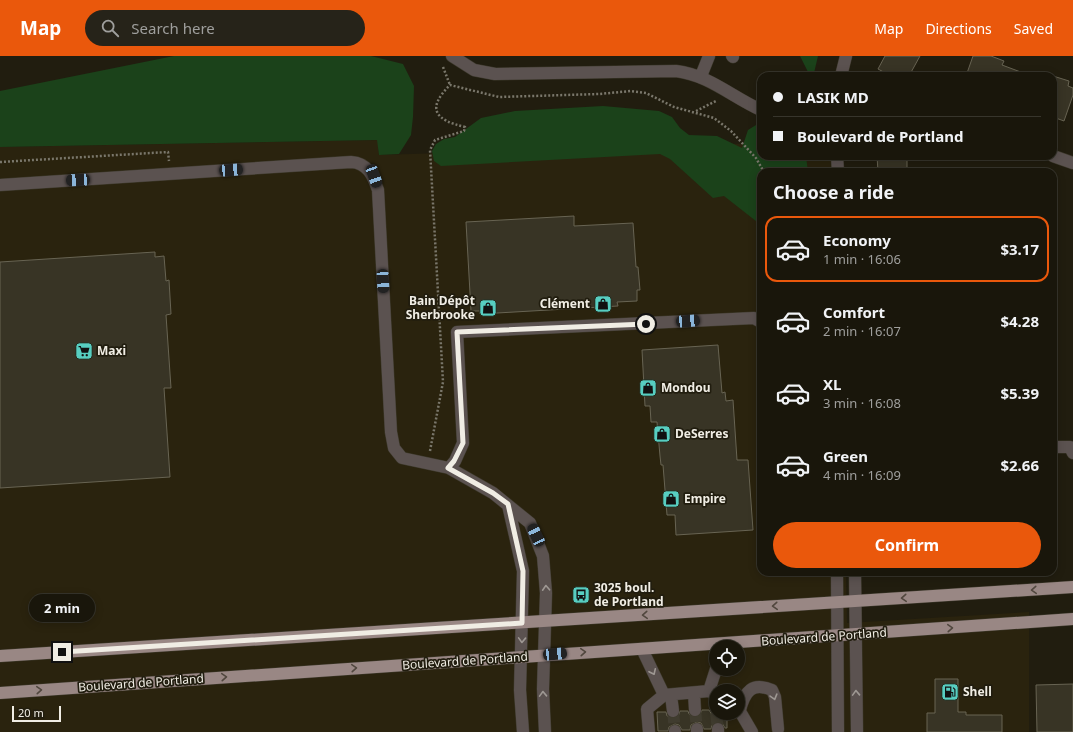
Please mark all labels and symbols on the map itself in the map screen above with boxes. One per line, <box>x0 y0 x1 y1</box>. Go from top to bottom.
car <box>219 163 243 177</box>
car <box>364 163 384 189</box>
car <box>66 173 90 187</box>
car <box>376 269 390 293</box>
place label: Bain Dépôt Sherbrooke <box>406 292 475 323</box>
shop icon: Clément <box>593 294 613 314</box>
place label: Clément <box>540 295 590 312</box>
shop icon: Bain Dépôt Sherbrooke <box>478 298 498 318</box>
car <box>676 314 700 328</box>
route start <box>637 315 655 333</box>
supermarket icon: Maxi <box>74 341 94 361</box>
place label: Maxi <box>97 342 126 359</box>
shop icon: Mondou <box>638 378 658 398</box>
place label: Mondou <box>661 379 711 396</box>
shop icon: DeSerres <box>652 424 672 444</box>
place label: DeSerres <box>675 425 728 442</box>
shop icon: Empire <box>661 489 681 509</box>
place label: Empire <box>684 490 726 507</box>
car <box>525 522 547 548</box>
place label: 3025 boul. de Portland <box>594 579 664 610</box>
one-way arrow <box>541 585 550 591</box>
bus stop icon: 3025 boul. de Portland <box>571 585 591 605</box>
one-way arrow <box>1031 585 1037 594</box>
callout: 2 min <box>29 594 95 622</box>
one-way arrow <box>901 594 907 603</box>
one-way arrow <box>772 602 778 611</box>
one-way arrow <box>642 610 648 619</box>
street label: Boulevard de Portland <box>761 624 887 649</box>
one-way arrow <box>947 624 953 633</box>
one-way arrow <box>517 637 526 643</box>
route end <box>53 643 71 661</box>
car <box>543 647 567 661</box>
street label: Boulevard de Portland <box>402 648 528 673</box>
one-way arrow <box>580 648 586 657</box>
one-way arrow <box>351 664 357 673</box>
one-way arrow <box>648 668 656 675</box>
street label: Boulevard de Portland <box>78 670 204 695</box>
one-way arrow <box>221 673 227 682</box>
fuel station icon: Shell <box>940 682 960 702</box>
place label: Shell <box>963 683 992 700</box>
one-way arrow <box>36 685 42 694</box>
one-way arrow <box>851 690 860 696</box>
one-way arrow <box>539 691 547 697</box>
one-way arrow <box>769 693 778 700</box>
scale bar <box>12 704 61 723</box>

